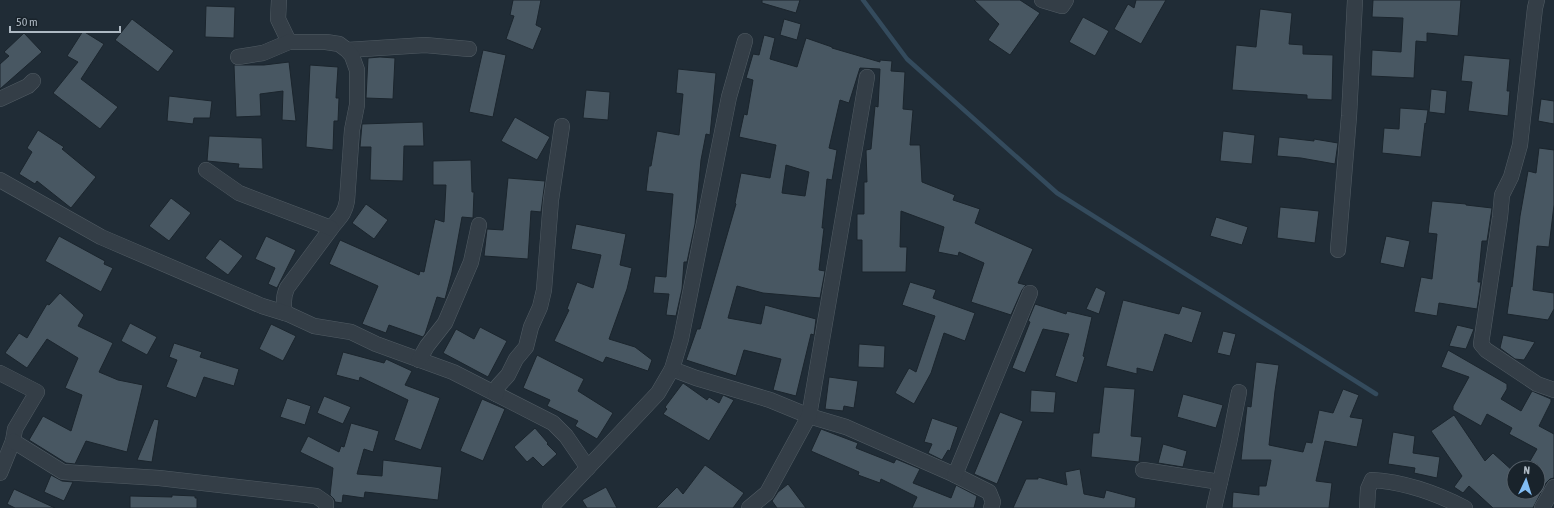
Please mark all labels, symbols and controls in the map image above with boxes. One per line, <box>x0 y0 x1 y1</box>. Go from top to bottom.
scale bar <box>10 8 120 34</box>
text: 50 m <box>16 15 38 29</box>
north arrow <box>1506 460 1546 500</box>
text: N <box>1523 464 1530 476</box>

